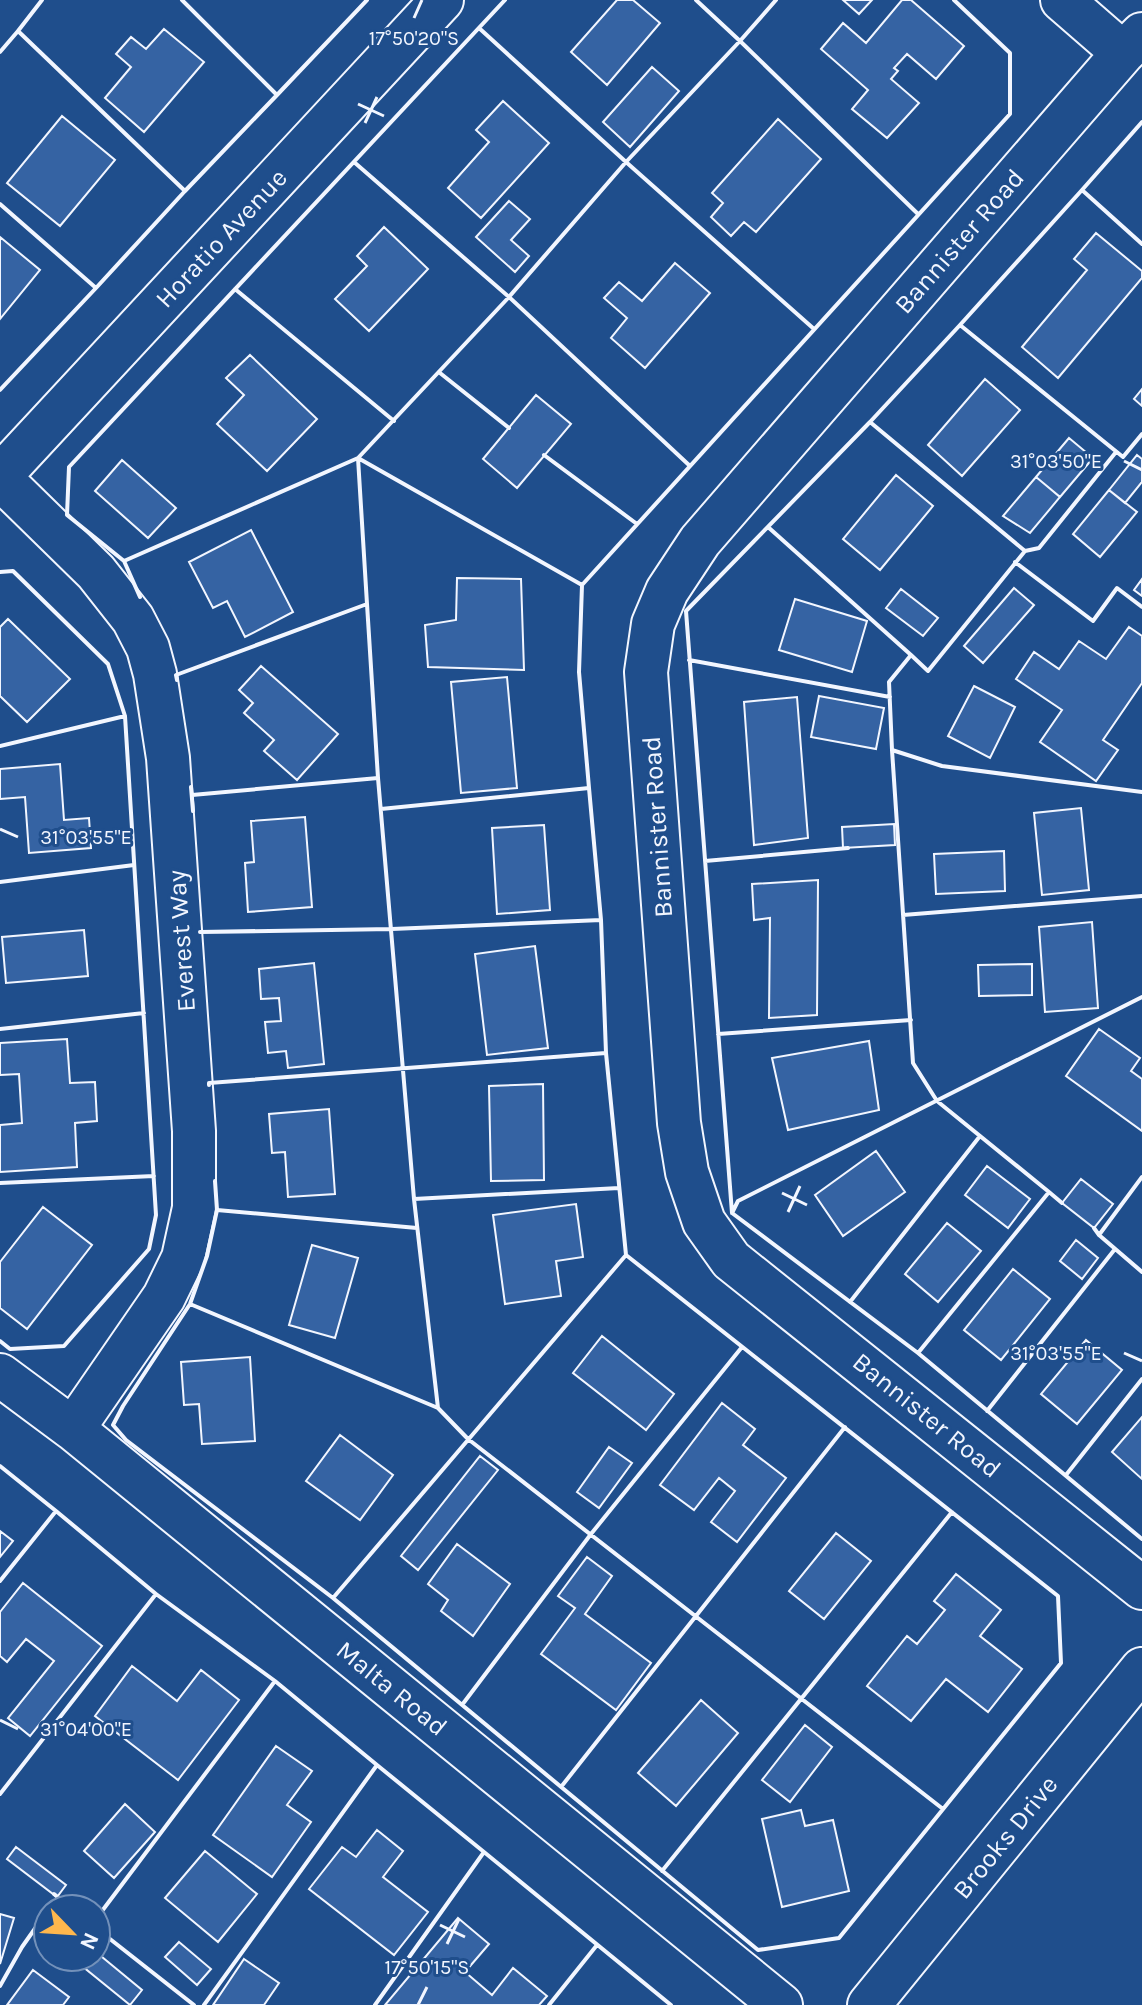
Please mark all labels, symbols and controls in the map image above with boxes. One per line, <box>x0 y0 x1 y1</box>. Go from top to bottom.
text: 17°50'20"S <box>369 27 459 50</box>
street label: Horatio Avenue <box>149 162 294 314</box>
street label: Bannister Road <box>888 163 1031 320</box>
text: 31°03'50"E <box>1010 450 1102 473</box>
street label: Bannister Road <box>636 735 679 919</box>
text: 31°03'55"E <box>40 826 132 849</box>
street label: Everest Way <box>161 869 202 1013</box>
text: 31°03'55"E <box>1010 1342 1102 1365</box>
street label: Bannister Road <box>846 1346 1007 1485</box>
street label: Malta Road <box>330 1634 453 1743</box>
text: 31°04'00"E <box>40 1718 132 1741</box>
street label: Brooks Drive <box>946 1770 1064 1905</box>
north arrow <box>32 1893 112 1973</box>
text: N <box>74 1928 104 1954</box>
text: 17°50'15"S <box>385 1956 469 1979</box>

